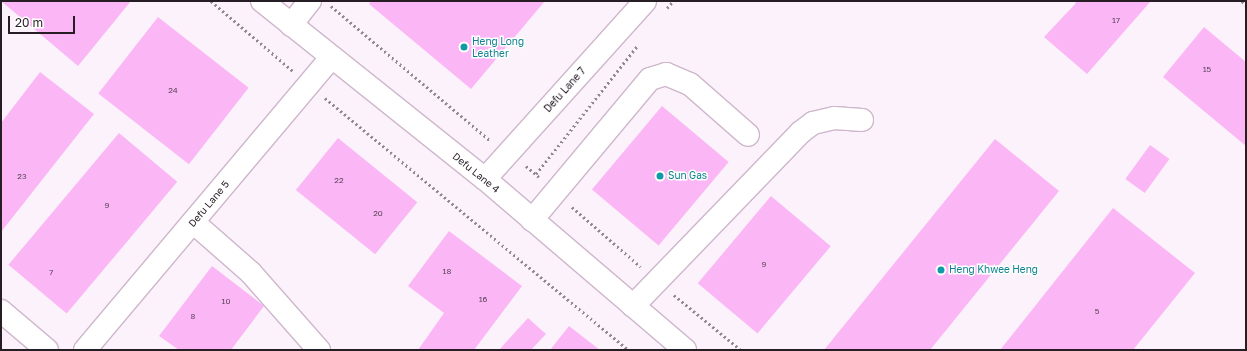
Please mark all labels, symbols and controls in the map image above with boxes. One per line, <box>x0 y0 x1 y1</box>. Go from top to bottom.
scale bar <box>10 8 77 34</box>
text: 20 m <box>15 15 43 30</box>
house number: 17 <box>1112 16 1120 26</box>
place label: Heng Long Leather <box>472 35 524 58</box>
marker: Heng Long Leather <box>459 42 469 52</box>
street label: Defu Lane 7 <box>542 65 588 115</box>
house number: 15 <box>1203 65 1211 75</box>
house number: 24 <box>168 86 178 96</box>
street label: Defu Lane 4 <box>450 150 502 196</box>
place label: Sun Gas <box>668 170 707 182</box>
marker: Sun Gas <box>655 171 665 181</box>
house number: 23 <box>17 172 27 182</box>
house number: 22 <box>334 176 344 186</box>
street label: Defu Lane 5 <box>186 178 232 230</box>
house number: 9 <box>105 201 109 211</box>
house number: 20 <box>373 209 383 219</box>
house number: 9 <box>762 260 766 270</box>
place label: Heng Khwee Heng <box>949 264 1038 276</box>
marker: Heng Khwee Heng <box>936 265 946 275</box>
house number: 18 <box>443 267 451 277</box>
house number: 7 <box>49 268 53 278</box>
house number: 16 <box>479 295 487 305</box>
house number: 10 <box>222 297 230 307</box>
house number: 5 <box>1095 307 1099 317</box>
house number: 8 <box>191 312 195 322</box>

